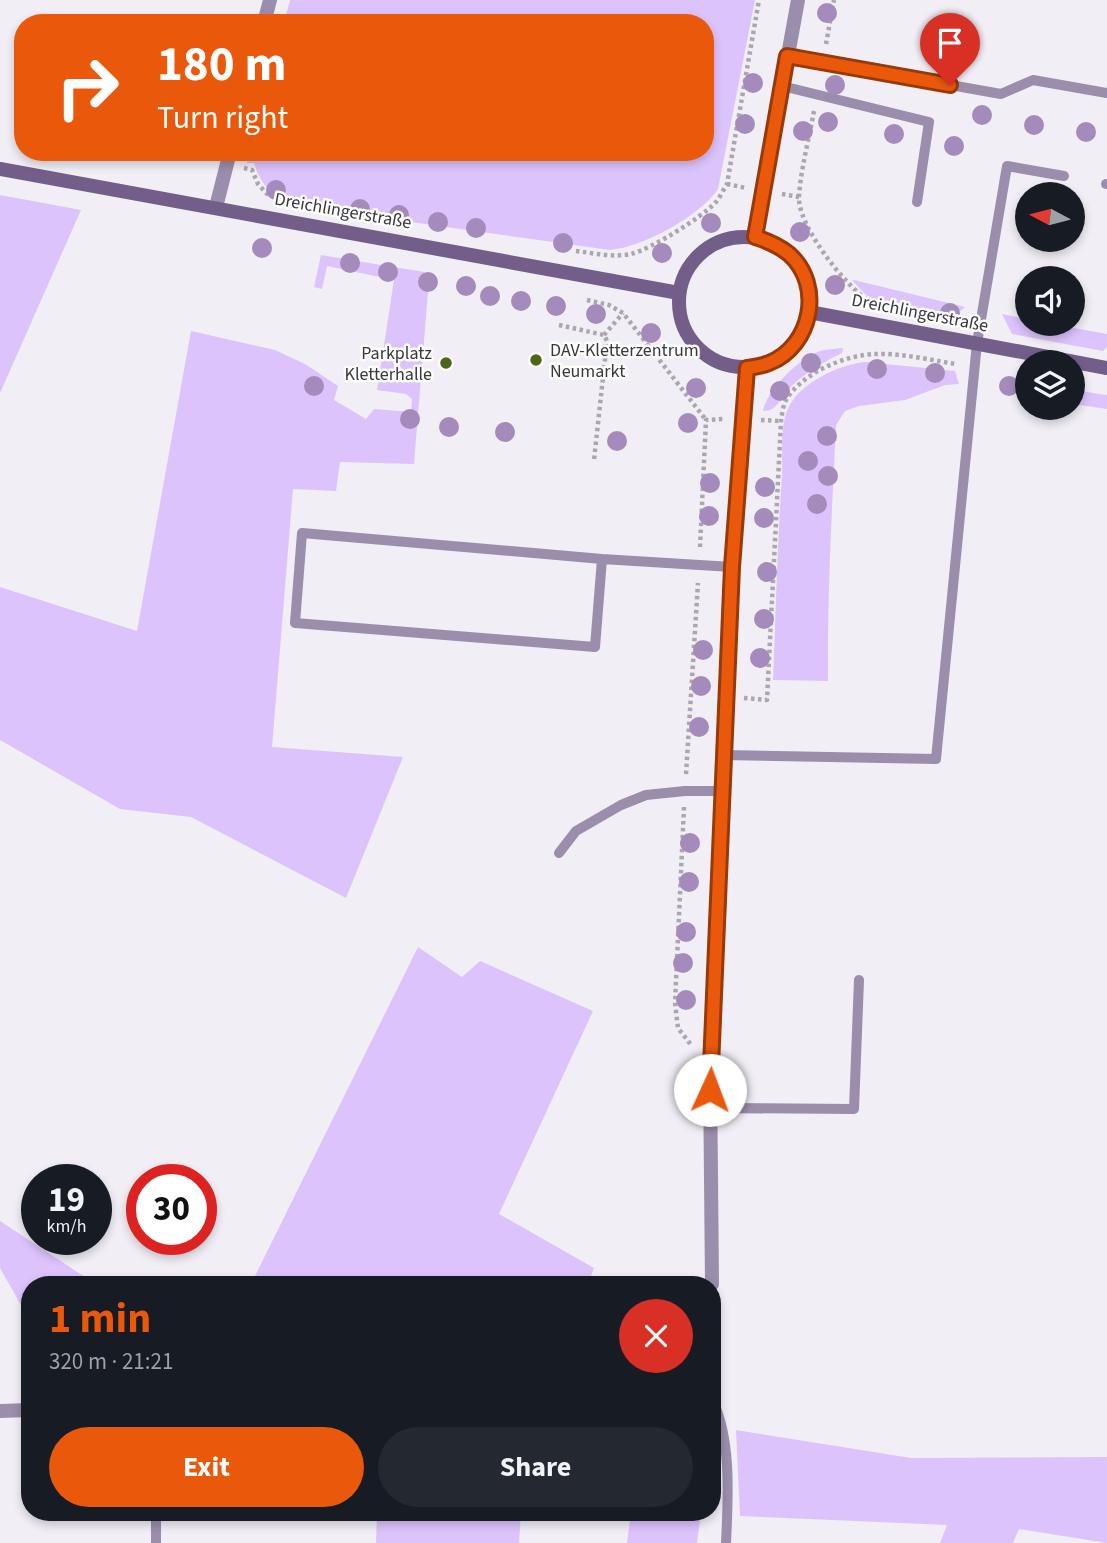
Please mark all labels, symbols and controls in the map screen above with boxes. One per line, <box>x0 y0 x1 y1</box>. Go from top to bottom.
pin <box>920 13 980 85</box>
icon: arrive <box>931 24 969 62</box>
text: 180 m <box>157 30 286 100</box>
icon: right <box>42 42 133 133</box>
text: Turn right <box>157 95 288 141</box>
north arrow <box>1015 182 1085 252</box>
map controls <box>1015 182 1085 420</box>
street label: Dreichlingerstraße <box>273 187 414 235</box>
button: sound <box>1015 266 1085 336</box>
street label: Dreichlingerstraße <box>850 287 991 339</box>
place label: DAV-Kletterzentrum Neumarkt <box>550 338 699 384</box>
place label: Parkplatz Kletterhalle <box>345 341 432 387</box>
button: layers <box>1015 350 1085 420</box>
marker: DAV-Kletterzentrum Neumarkt <box>528 352 544 368</box>
marker: Parkplatz Kletterhalle <box>438 355 454 371</box>
position arrow <box>673 1053 747 1127</box>
speed limit sign: 30 <box>126 1164 217 1255</box>
text: 19 <box>48 1175 85 1225</box>
text: km/h <box>47 1214 86 1239</box>
text: 1 min <box>49 1289 151 1349</box>
button: close <box>619 1299 693 1373</box>
text: 320 m · 21:21 <box>49 1345 173 1378</box>
button: Exit <box>49 1427 364 1507</box>
button: Share <box>378 1427 693 1507</box>

